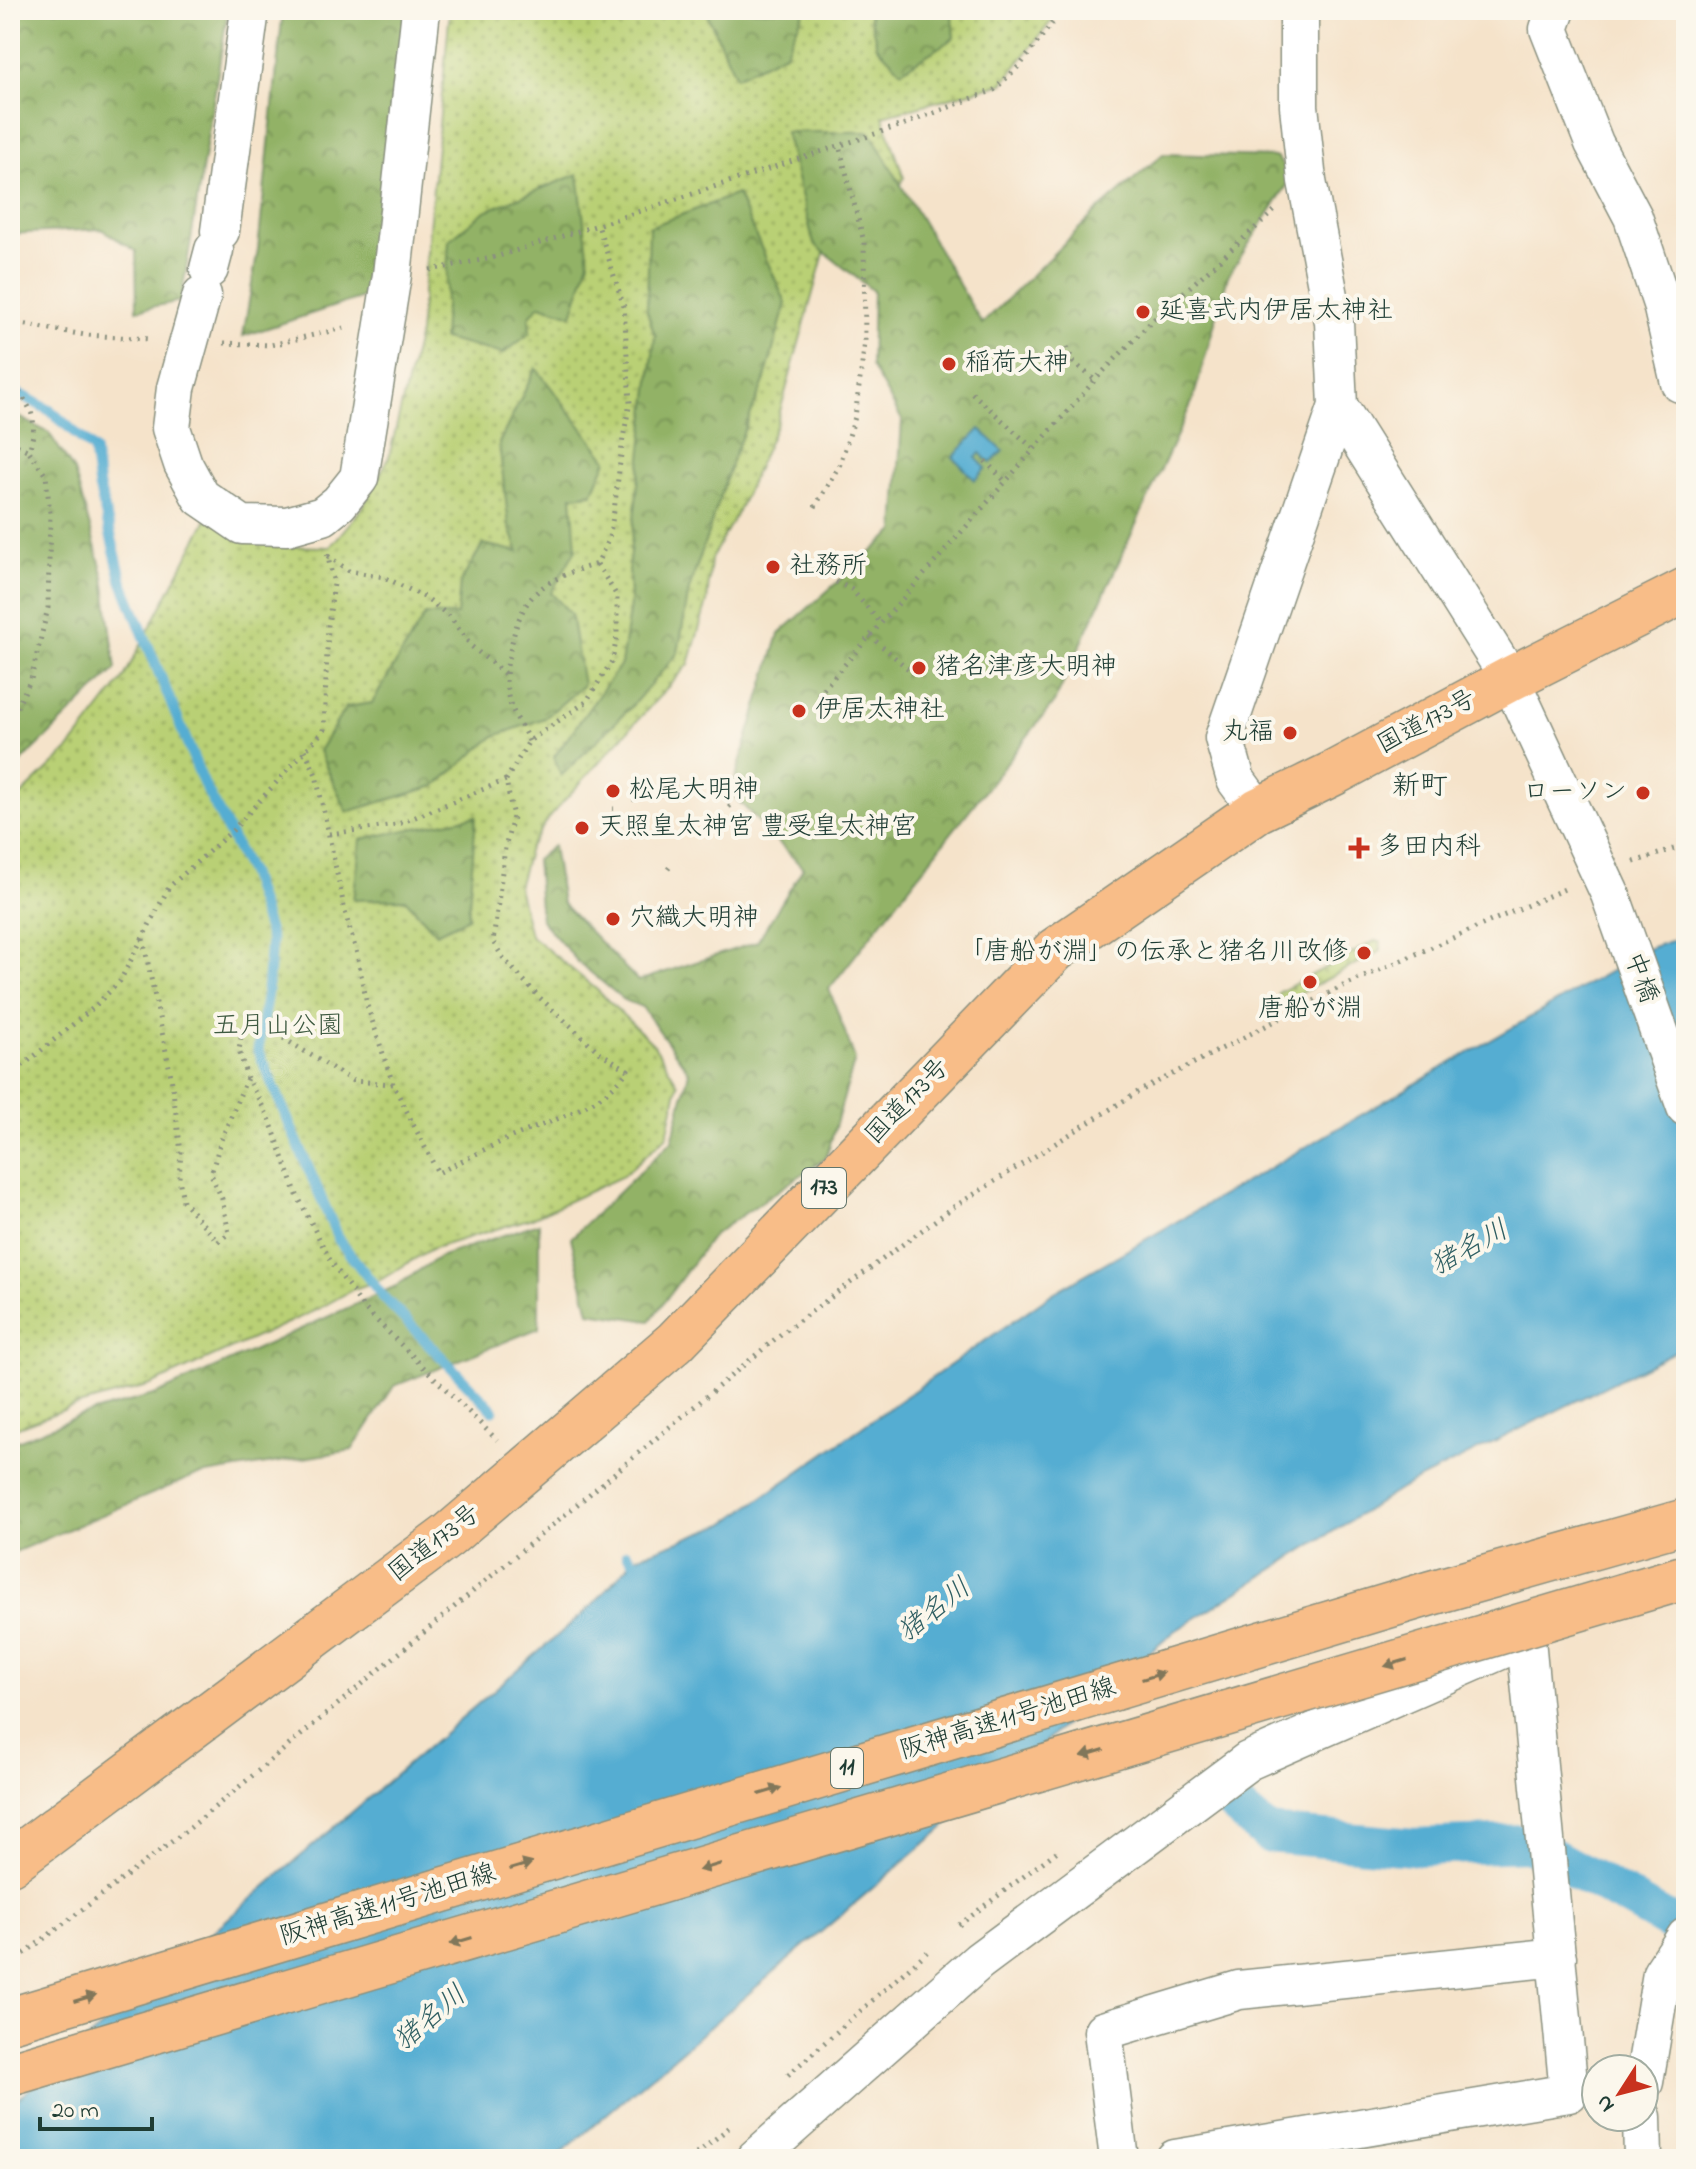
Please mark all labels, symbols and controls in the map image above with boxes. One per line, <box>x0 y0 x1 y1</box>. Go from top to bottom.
place label: 延喜式内伊居太神社 <box>1159 293 1393 331</box>
marker: 延喜式内伊居太神社 <box>1134 303 1152 321</box>
place label: 稲荷大神 <box>965 345 1069 383</box>
marker: 稲荷大神 <box>940 355 958 373</box>
place label: 社務所 <box>789 548 867 586</box>
marker: 社務所 <box>764 558 782 576</box>
place label: 猪名津彦大明神 <box>935 649 1117 687</box>
marker: 猪名津彦大明神 <box>910 659 928 677</box>
street label: 国道173号 <box>1371 681 1483 765</box>
place label: 伊居太神社 <box>815 692 945 730</box>
marker: 伊居太神社 <box>790 702 808 720</box>
place label: 丸福 <box>1222 714 1274 752</box>
marker: 丸福 <box>1281 724 1299 742</box>
district label: 新町 <box>1392 767 1448 808</box>
place label: 松尾大明神 <box>629 772 759 810</box>
place label: ローソン <box>1523 774 1627 812</box>
marker: 松尾大明神 <box>604 782 622 800</box>
marker: ローソン <box>1634 784 1652 802</box>
place label: 天照皇太神宮 豊受皇太神宮 <box>598 809 917 847</box>
marker: 天照皇太神宮 豊受皇太神宮 <box>573 819 591 837</box>
place label: 多田内科 <box>1377 829 1481 867</box>
marker: 多田内科 <box>1348 837 1370 859</box>
place label: 穴織大明神 <box>629 900 759 938</box>
marker: 穴織大明神 <box>604 910 622 928</box>
place label: 「唐船が淵」の伝承と猪名川改修 <box>958 934 1348 972</box>
marker: 「唐船が淵」の伝承と猪名川改修 <box>1355 944 1373 962</box>
street label: 中橋 <box>1613 947 1667 1009</box>
marker: 唐船が淵 <box>1301 973 1319 991</box>
place label: 唐船が淵 <box>1258 991 1362 1029</box>
park label: 五月山公園 <box>213 1008 343 1046</box>
street label: 国道173号 <box>857 1050 959 1154</box>
road number: 173 <box>802 1168 846 1208</box>
water label: 猪名川 <box>1423 1211 1517 1287</box>
street label: 国道173号 <box>381 1496 489 1592</box>
water label: 猪名川 <box>889 1569 981 1653</box>
one-way arrow <box>1384 1657 1408 1670</box>
street label: 阪神高速11号池田線 <box>895 1669 1121 1771</box>
one-way arrow <box>1142 1669 1166 1682</box>
one-way arrow <box>1081 1747 1105 1760</box>
road number: 11 <box>831 1748 863 1788</box>
one-way arrow <box>759 1785 783 1797</box>
street label: 阪神高速11号池田線 <box>275 1855 501 1957</box>
one-way arrow <box>510 1859 534 1872</box>
one-way arrow <box>697 1861 722 1873</box>
one-way arrow <box>448 1935 472 1948</box>
water label: 猪名川 <box>386 1976 476 2062</box>
one-way arrow <box>73 1991 97 2003</box>
north arrow <box>1580 2053 1660 2133</box>
scale bar <box>40 2081 152 2131</box>
text: N <box>1589 2088 1624 2118</box>
text: 20 m <box>52 2094 99 2129</box>

